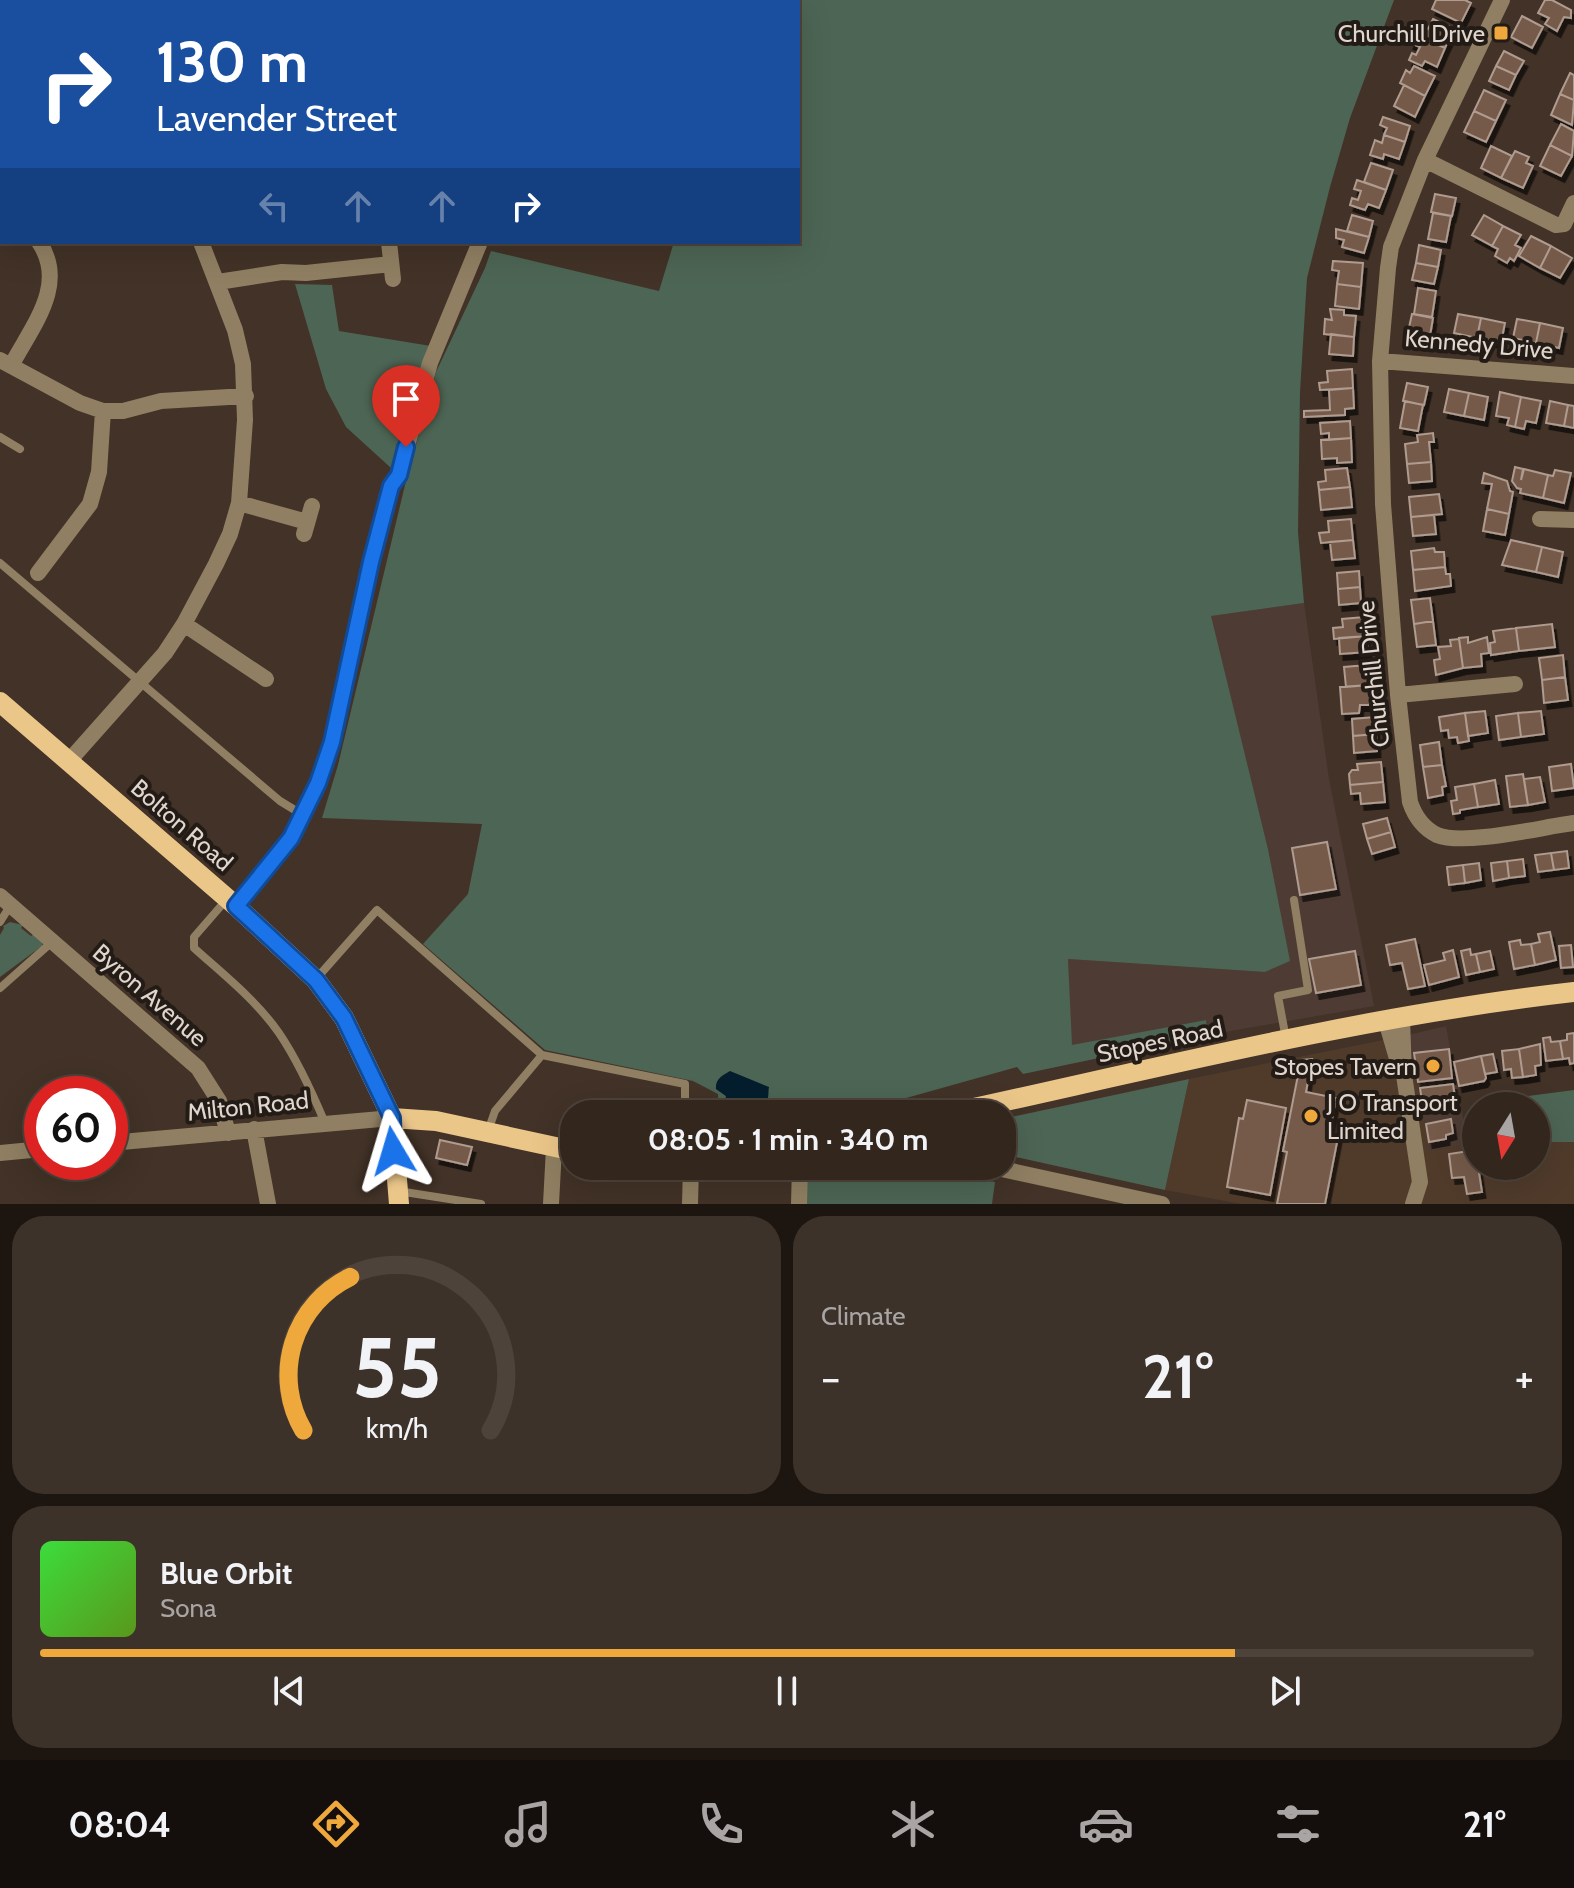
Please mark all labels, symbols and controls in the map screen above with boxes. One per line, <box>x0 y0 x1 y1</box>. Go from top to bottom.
place label: Churchill Drive <box>1338 19 1485 48</box>
marker: Churchill Drive <box>1492 24 1510 42</box>
text: 130 m <box>156 28 308 96</box>
icon: right <box>24 32 128 136</box>
text: Lavender Street <box>156 96 397 140</box>
icon: left <box>252 184 296 228</box>
icon: ahead <box>336 184 380 228</box>
icon: ahead <box>420 184 464 228</box>
icon: right <box>504 184 548 228</box>
street label: Kennedy Drive <box>1404 323 1554 365</box>
pin <box>372 365 440 447</box>
icon: arrive <box>384 377 428 421</box>
street label: Churchill Drive <box>1351 599 1395 749</box>
street label: Bolton Road <box>125 773 239 877</box>
street label: Byron Avenue <box>87 938 213 1052</box>
street label: Stopes Road <box>1094 1014 1226 1068</box>
place label: Stopes Tavern <box>1274 1052 1417 1081</box>
marker: Stopes Tavern <box>1424 1057 1442 1075</box>
speed limit sign: 60 <box>24 1076 128 1180</box>
street label: Milton Road <box>186 1085 310 1127</box>
place label: J O Transport Limited <box>1326 1088 1458 1145</box>
north arrow <box>1462 1092 1550 1180</box>
map controls <box>1462 1092 1550 1180</box>
marker: J O Transport Limited <box>1302 1107 1320 1125</box>
position arrow <box>351 1109 435 1193</box>
text: 08:05 · 1 min · 340 m <box>648 1121 928 1158</box>
text: Climate <box>821 1300 906 1332</box>
text: 55 <box>352 1317 441 1418</box>
text: 21° <box>1142 1340 1213 1413</box>
text: − <box>821 1351 840 1404</box>
text: + <box>1515 1351 1534 1404</box>
text: km/h <box>365 1410 428 1445</box>
text: Blue Orbit <box>160 1555 292 1592</box>
text: Sona <box>160 1592 217 1624</box>
icon: previous <box>267 1669 311 1713</box>
icon: pause <box>765 1669 809 1713</box>
icon: next <box>1263 1669 1307 1713</box>
icon: directions <box>308 1796 364 1852</box>
icon: music <box>500 1796 556 1852</box>
icon: phone <box>693 1796 749 1852</box>
icon: climate <box>885 1796 941 1852</box>
icon: car <box>1078 1796 1134 1852</box>
icon: filters <box>1270 1796 1326 1852</box>
text: 08:04 <box>68 1802 171 1846</box>
text: 21° <box>1463 1802 1506 1846</box>

